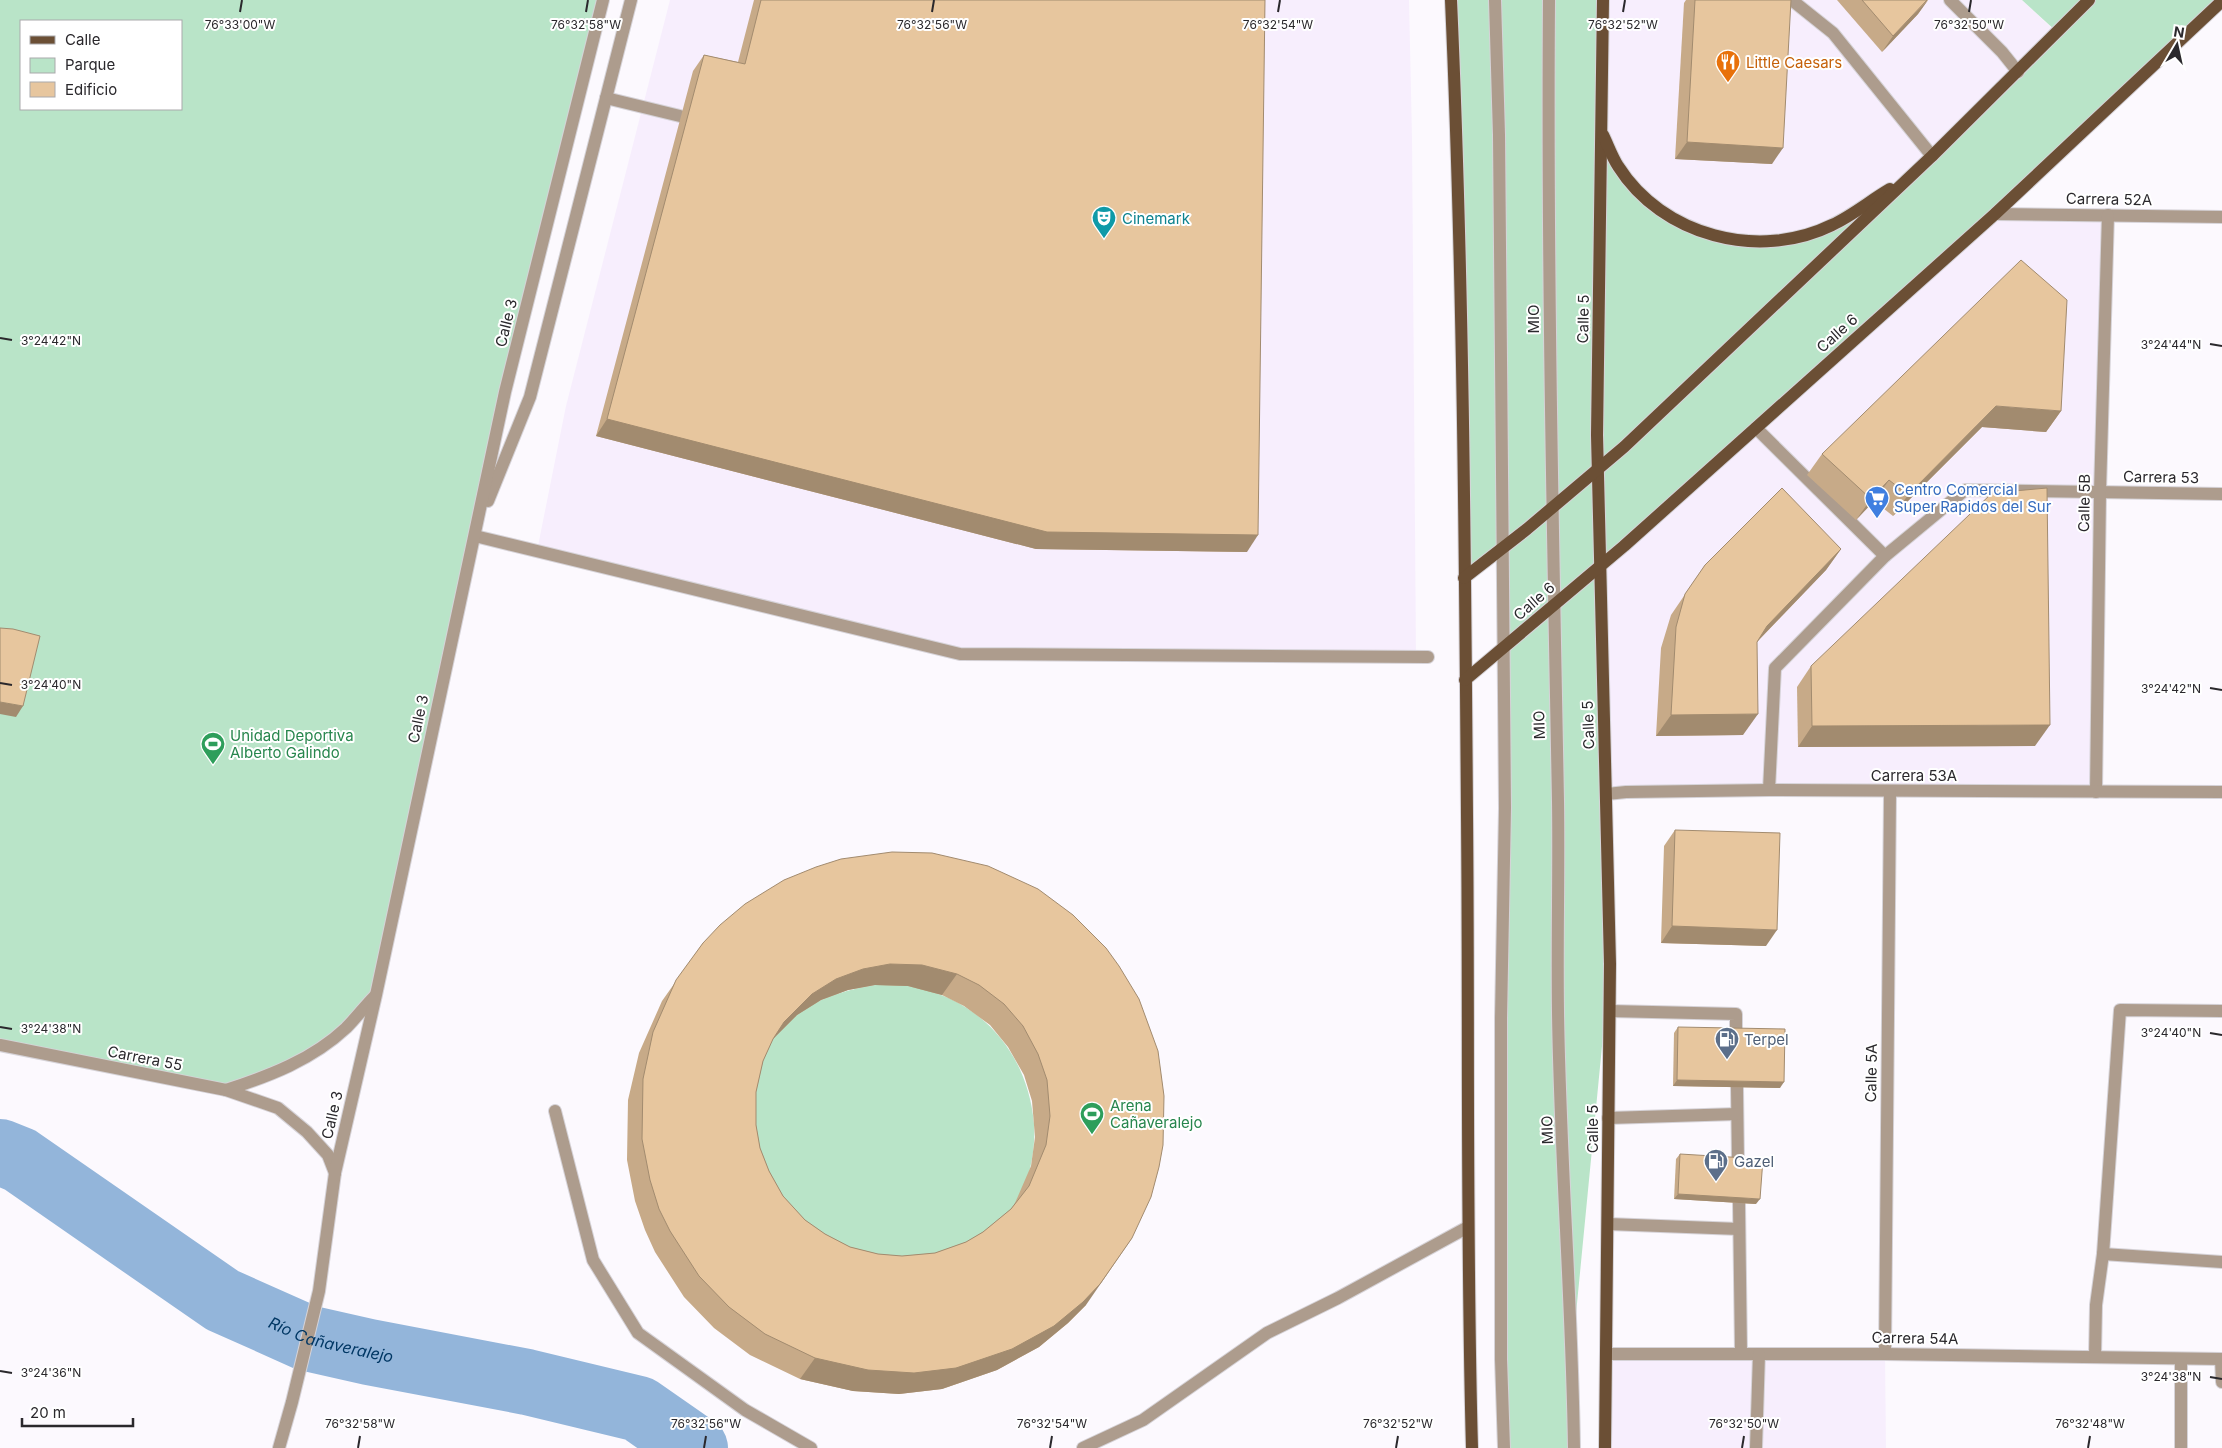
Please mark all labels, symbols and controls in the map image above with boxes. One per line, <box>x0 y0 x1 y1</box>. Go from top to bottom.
text: 76°33'00"W <box>205 17 275 32</box>
text: 76°32'58"W <box>551 17 621 32</box>
text: 76°32'56"W <box>897 17 967 32</box>
text: 76°32'54"W <box>1243 17 1313 32</box>
text: 76°32'52"W <box>1588 17 1658 32</box>
text: 76°32'50"W <box>1934 17 2004 32</box>
legend <box>20 20 182 110</box>
north arrow <box>2152 20 2202 70</box>
text: N <box>2173 22 2186 41</box>
text: Calle <box>65 30 100 49</box>
restaurant icon: Little Caesars <box>1715 49 1741 83</box>
place label: Little Caesars <box>1746 53 1842 72</box>
text: Parque <box>65 55 115 74</box>
text: Edificio <box>65 80 117 99</box>
street label: Carrera 52A <box>2066 189 2152 209</box>
theatre icon: Cinemark <box>1091 205 1117 239</box>
place label: Cinemark <box>1122 209 1191 228</box>
street label: Calle 5 <box>1573 294 1593 344</box>
street label: Calle 3 <box>491 297 521 349</box>
street label: MIO <box>1524 304 1543 334</box>
street label: Calle 6 <box>1812 310 1862 356</box>
text: 3°24'42"N <box>21 333 81 348</box>
text: 3°24'44"N <box>2141 337 2201 352</box>
street label: Carrera 53 <box>2123 467 2199 487</box>
street label: Calle 5B <box>2074 474 2094 532</box>
place label: Centro Comercial Super Rapidos del Sur <box>1894 480 2052 516</box>
supermarket icon: Centro Comercial Super Rapidos del Sur <box>1864 485 1890 519</box>
street label: Calle 6 <box>1509 578 1559 624</box>
text: 3°24'40"N <box>21 677 81 692</box>
text: 3°24'42"N <box>2141 681 2201 696</box>
street label: Calle 3 <box>404 693 432 745</box>
street label: Calle 5 <box>1578 700 1598 750</box>
street label: MIO <box>1529 710 1549 740</box>
place label: Unidad Deportiva Alberto Galindo <box>230 726 354 762</box>
sports icon: Unidad Deportiva Alberto Galindo <box>200 731 226 765</box>
street label: Carrera 53A <box>1871 766 1957 785</box>
text: 3°24'38"N <box>21 1021 81 1036</box>
text: 3°24'40"N <box>2141 1025 2201 1040</box>
fuel station icon: Terpel <box>1714 1026 1740 1060</box>
place label: Terpel <box>1744 1030 1789 1049</box>
street label: Carrera 55 <box>106 1041 184 1075</box>
street label: Calle 5A <box>1861 1043 1881 1103</box>
street label: Calle 3 <box>317 1089 347 1141</box>
place label: Arena Cañaveralejo <box>1110 1096 1202 1132</box>
sports icon: Arena Cañaveralejo <box>1079 1101 1105 1135</box>
street label: Calle 5 <box>1583 1105 1602 1153</box>
street label: MIO <box>1537 1115 1557 1145</box>
fuel station icon: Gazel <box>1703 1148 1729 1182</box>
place label: Gazel <box>1734 1152 1774 1171</box>
water label: Río Cañaveralejo <box>266 1312 395 1366</box>
street label: Carrera 54A <box>1871 1328 1959 1348</box>
text: 3°24'36"N <box>21 1365 81 1380</box>
text: 3°24'38"N <box>2141 1369 2201 1384</box>
scale bar <box>22 1396 134 1428</box>
text: 20 m <box>30 1403 66 1422</box>
text: 76°32'58"W <box>325 1416 395 1431</box>
text: 76°32'56"W <box>671 1416 741 1431</box>
text: 76°32'54"W <box>1017 1416 1087 1431</box>
text: 76°32'52"W <box>1363 1416 1433 1431</box>
text: 76°32'50"W <box>1709 1416 1779 1431</box>
text: 76°32'48"W <box>2055 1416 2125 1431</box>

